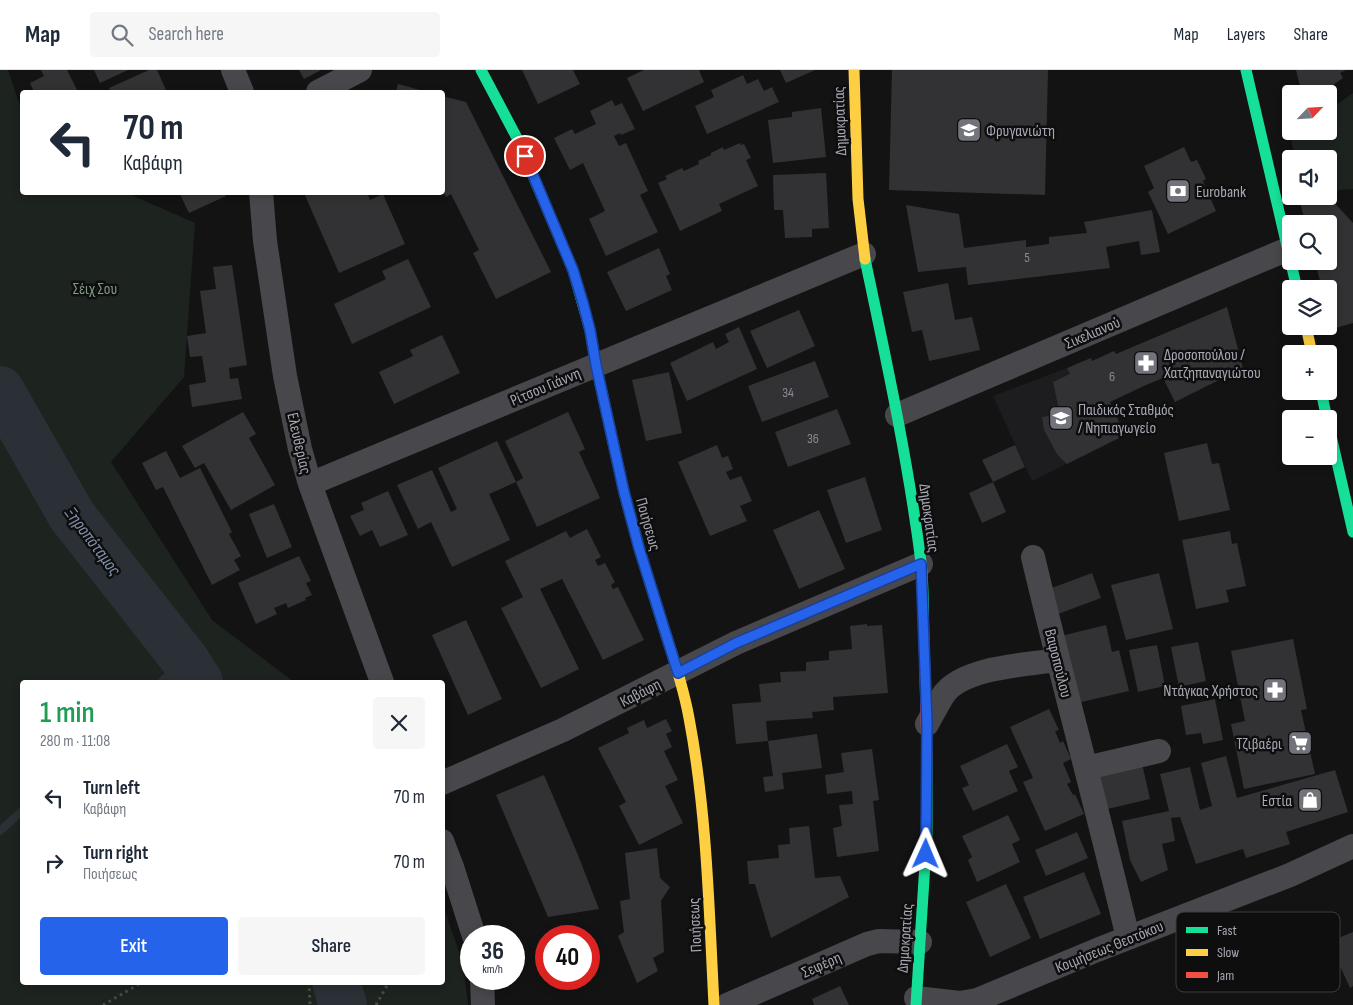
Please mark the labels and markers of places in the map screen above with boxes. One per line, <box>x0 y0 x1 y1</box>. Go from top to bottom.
school or university icon: Φρυγανιώτη <box>956 117 982 143</box>
place label: Φρυγανιώτη <box>986 122 1055 141</box>
pin <box>504 135 546 177</box>
bank icon: Eurobank <box>1165 178 1191 204</box>
place label: Eurobank <box>1196 183 1246 202</box>
place label: Δροσοπούλου / Χατζηπαναγιώτου <box>1163 346 1261 383</box>
pharmacy icon: Δροσοπούλου / Χατζηπαναγιώτου <box>1133 350 1159 376</box>
place label: Παιδικός Σταθμός / Νηπιαγωγείο <box>1078 401 1174 438</box>
school or university icon: Παιδικός Σταθμός / Νηπιαγωγείο <box>1048 405 1074 431</box>
pharmacy icon: Ντάγκας Χρήστος <box>1262 677 1288 703</box>
place label: Ντάγκας Χρήστος <box>1163 682 1258 701</box>
supermarket icon: Τζιβαέρι <box>1287 730 1313 756</box>
place label: Τζιβαέρι <box>1236 735 1282 754</box>
shop icon: Εστία <box>1297 787 1323 813</box>
place label: Εστία <box>1262 792 1292 811</box>

